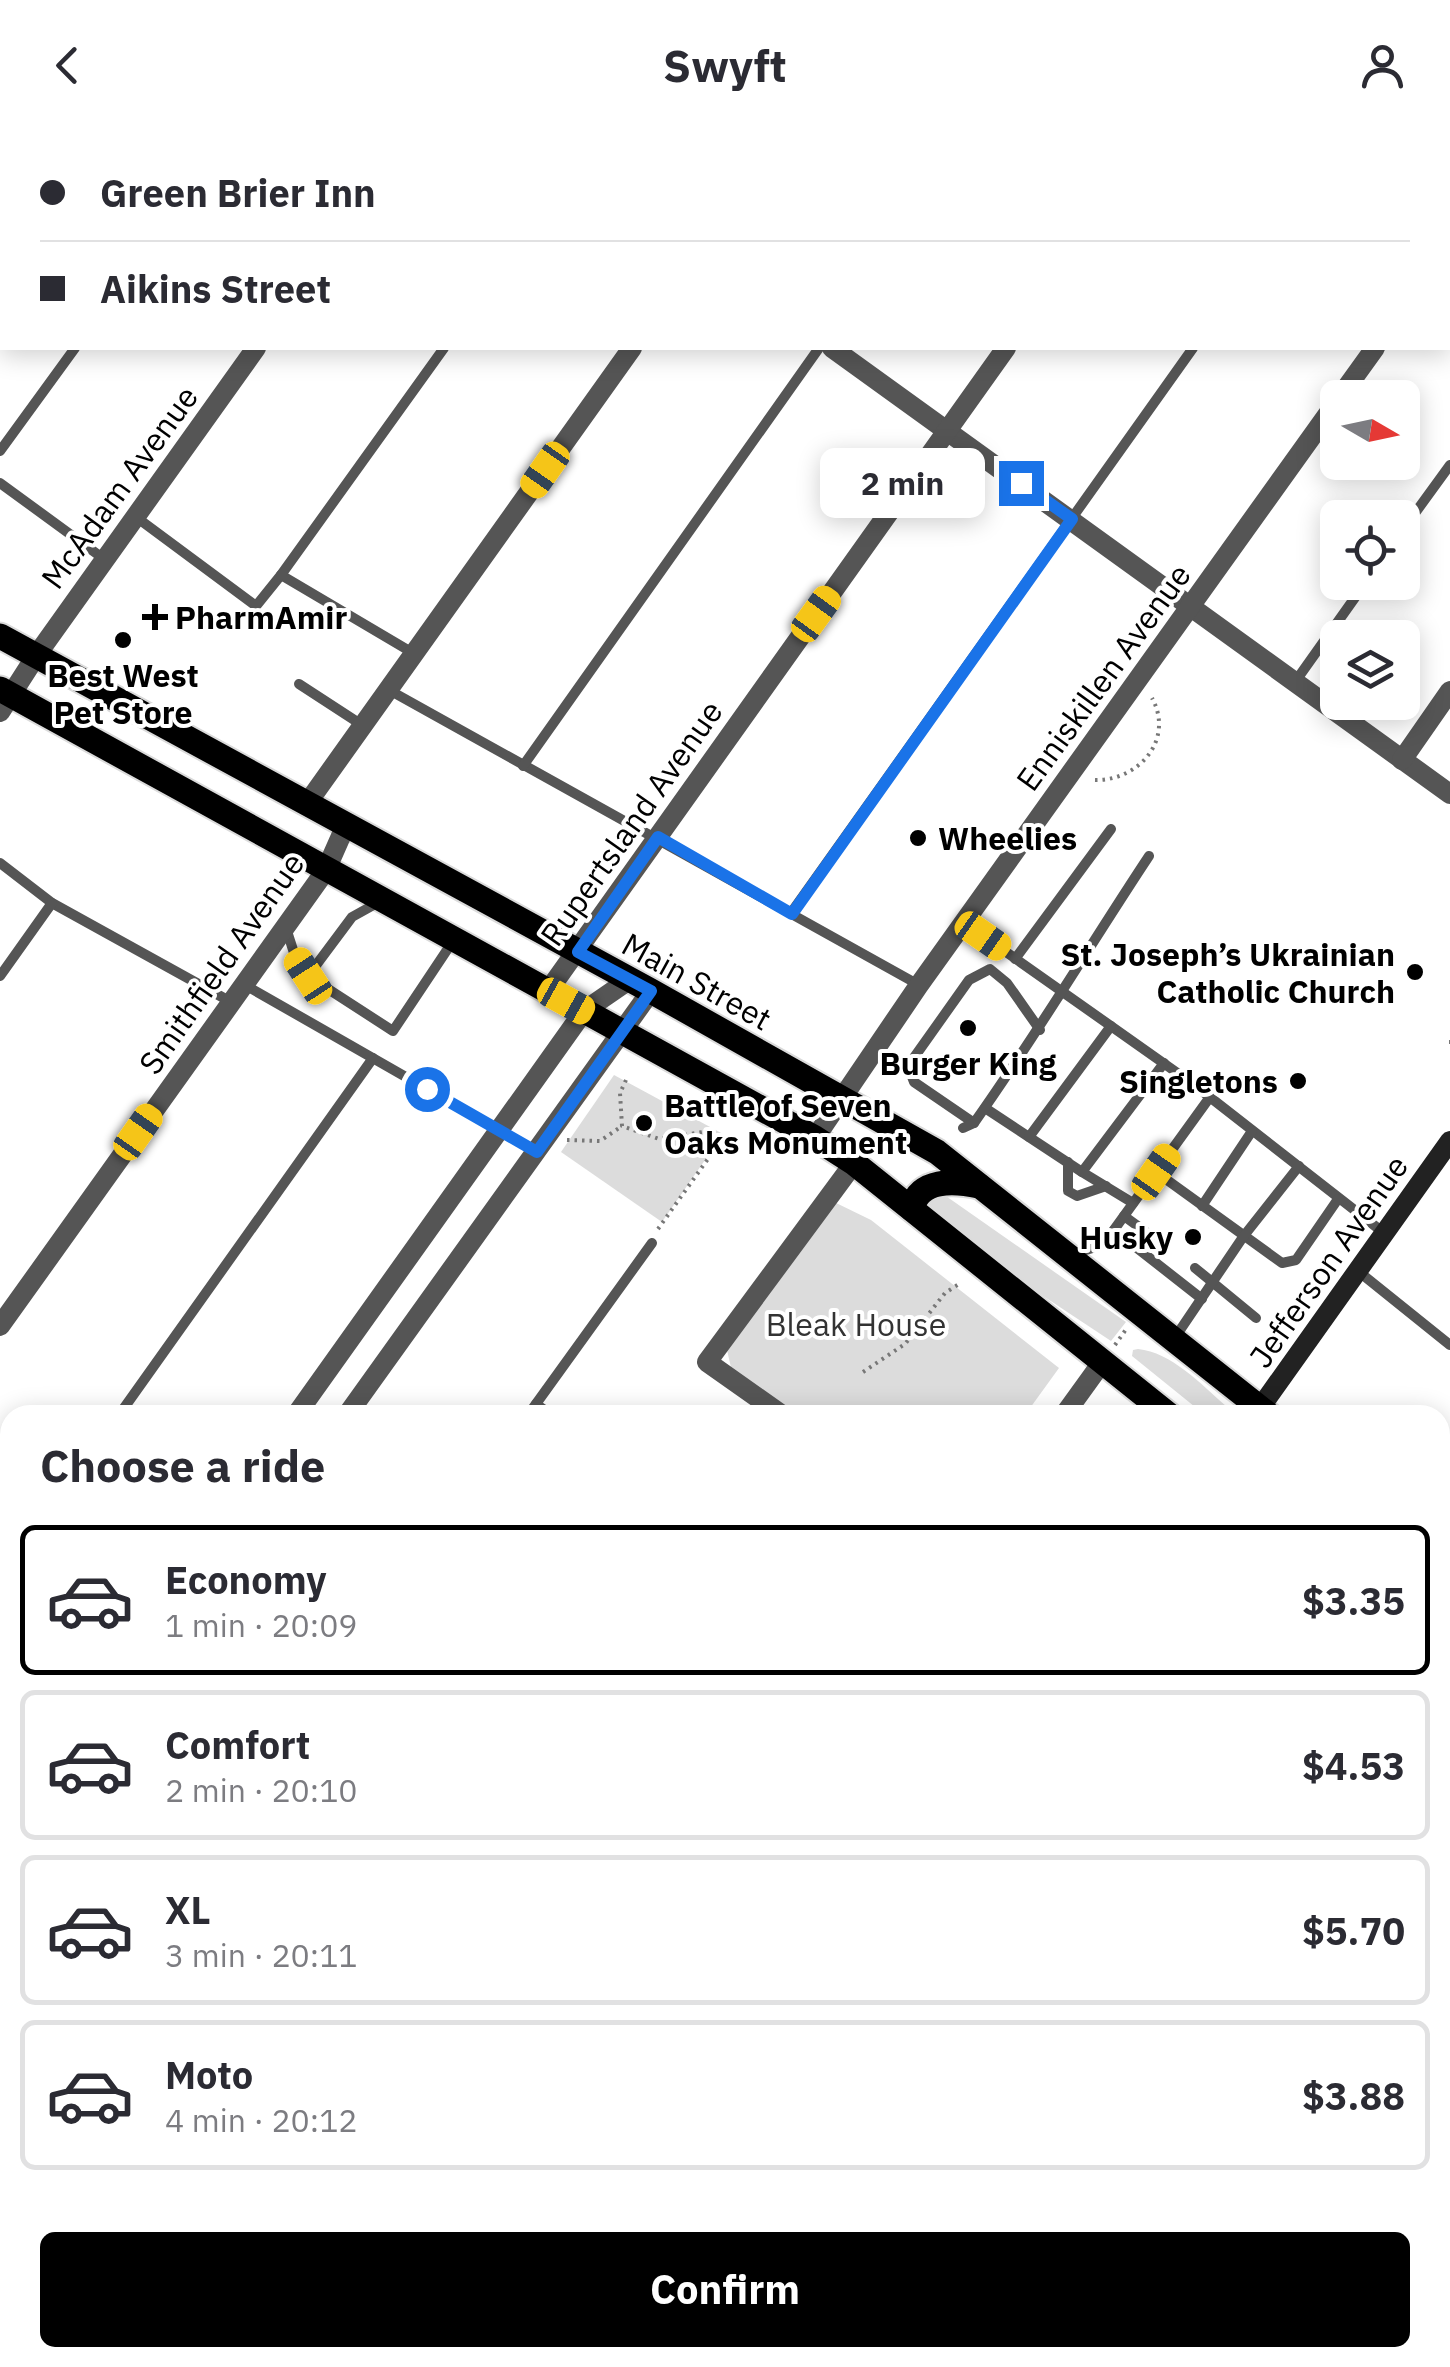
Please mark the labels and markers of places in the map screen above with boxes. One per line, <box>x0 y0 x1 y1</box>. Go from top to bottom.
place label: PharmAmir <box>175 596 347 638</box>
marker: PharmAmir <box>144 606 166 628</box>
marker: Best West Pet Store <box>112 629 134 651</box>
place label: Best West Pet Store <box>47 654 199 733</box>
place label: Wheelies <box>938 817 1077 859</box>
marker: Wheelies <box>907 827 929 849</box>
place label: St. Joseph’s Ukrainian Catholic Church <box>1060 933 1395 1012</box>
marker: St. Joseph’s Ukrainian Catholic Church <box>1404 961 1426 983</box>
marker: Burger King <box>957 1017 979 1039</box>
place label: Burger King <box>880 1042 1057 1084</box>
place label: Singletons <box>1119 1060 1278 1102</box>
marker: Singletons <box>1287 1070 1309 1092</box>
place label: Battle of Seven Oaks Monument <box>664 1084 907 1163</box>
marker: Battle of Seven Oaks Monument <box>633 1112 655 1134</box>
place label: Husky <box>1079 1216 1173 1258</box>
marker: Husky <box>1182 1226 1204 1248</box>

